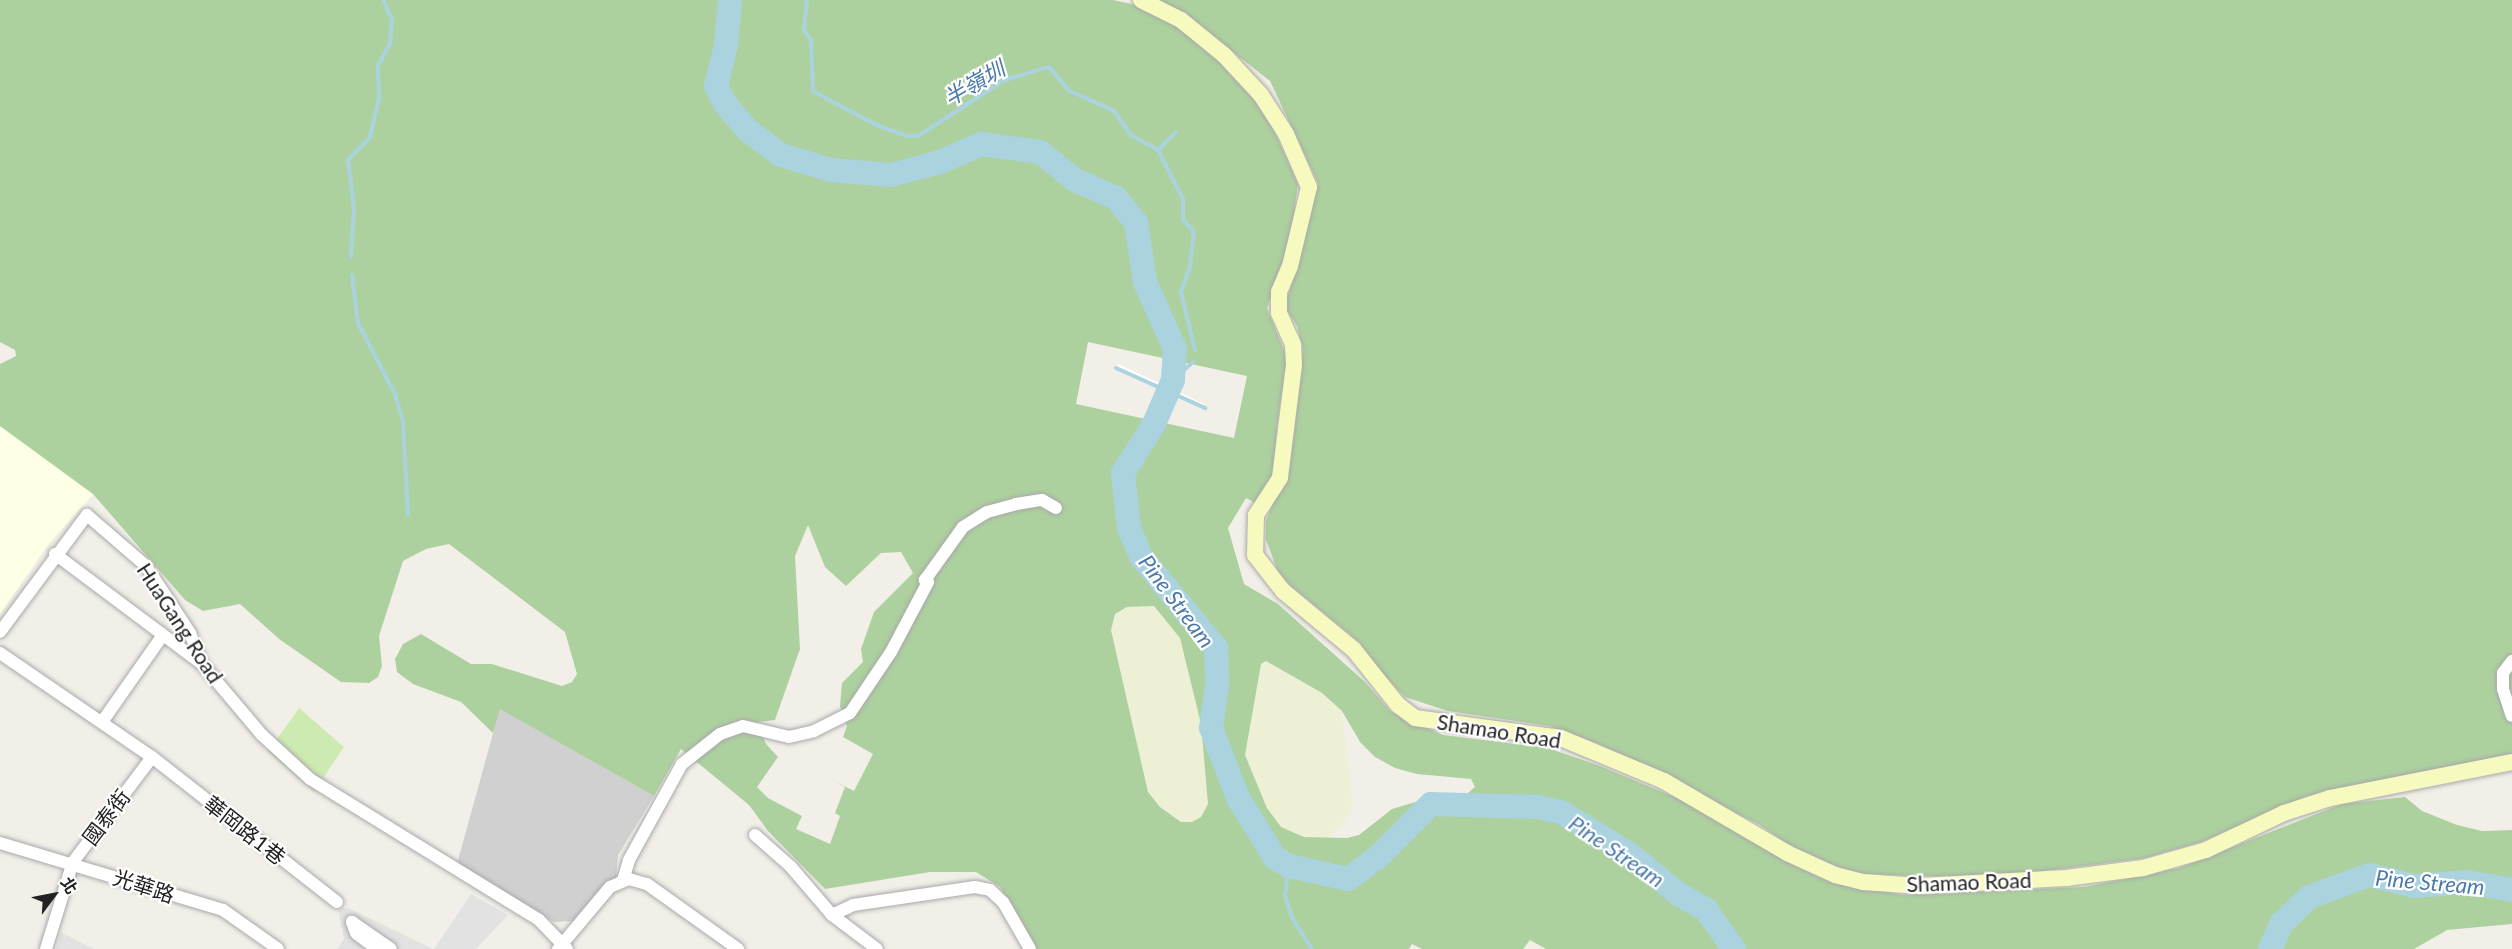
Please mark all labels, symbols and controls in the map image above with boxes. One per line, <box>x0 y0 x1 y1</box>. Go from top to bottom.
water label: 半嶺圳 <box>939 55 1009 111</box>
water label: Pine Stream <box>1134 549 1220 653</box>
street label: HuaGang Road <box>132 558 228 688</box>
street label: Shamao Road <box>1435 709 1563 753</box>
street label: 國泰街 <box>77 784 135 850</box>
street label: 華岡路1巷 <box>199 790 291 870</box>
water label: Pine Stream <box>1564 809 1670 893</box>
street label: 光華路 <box>110 864 178 908</box>
water label: Pine Stream <box>2374 864 2486 900</box>
north arrow <box>24 865 84 925</box>
street label: Shamao Road <box>1906 867 2032 897</box>
text: 北 <box>57 873 82 897</box>

